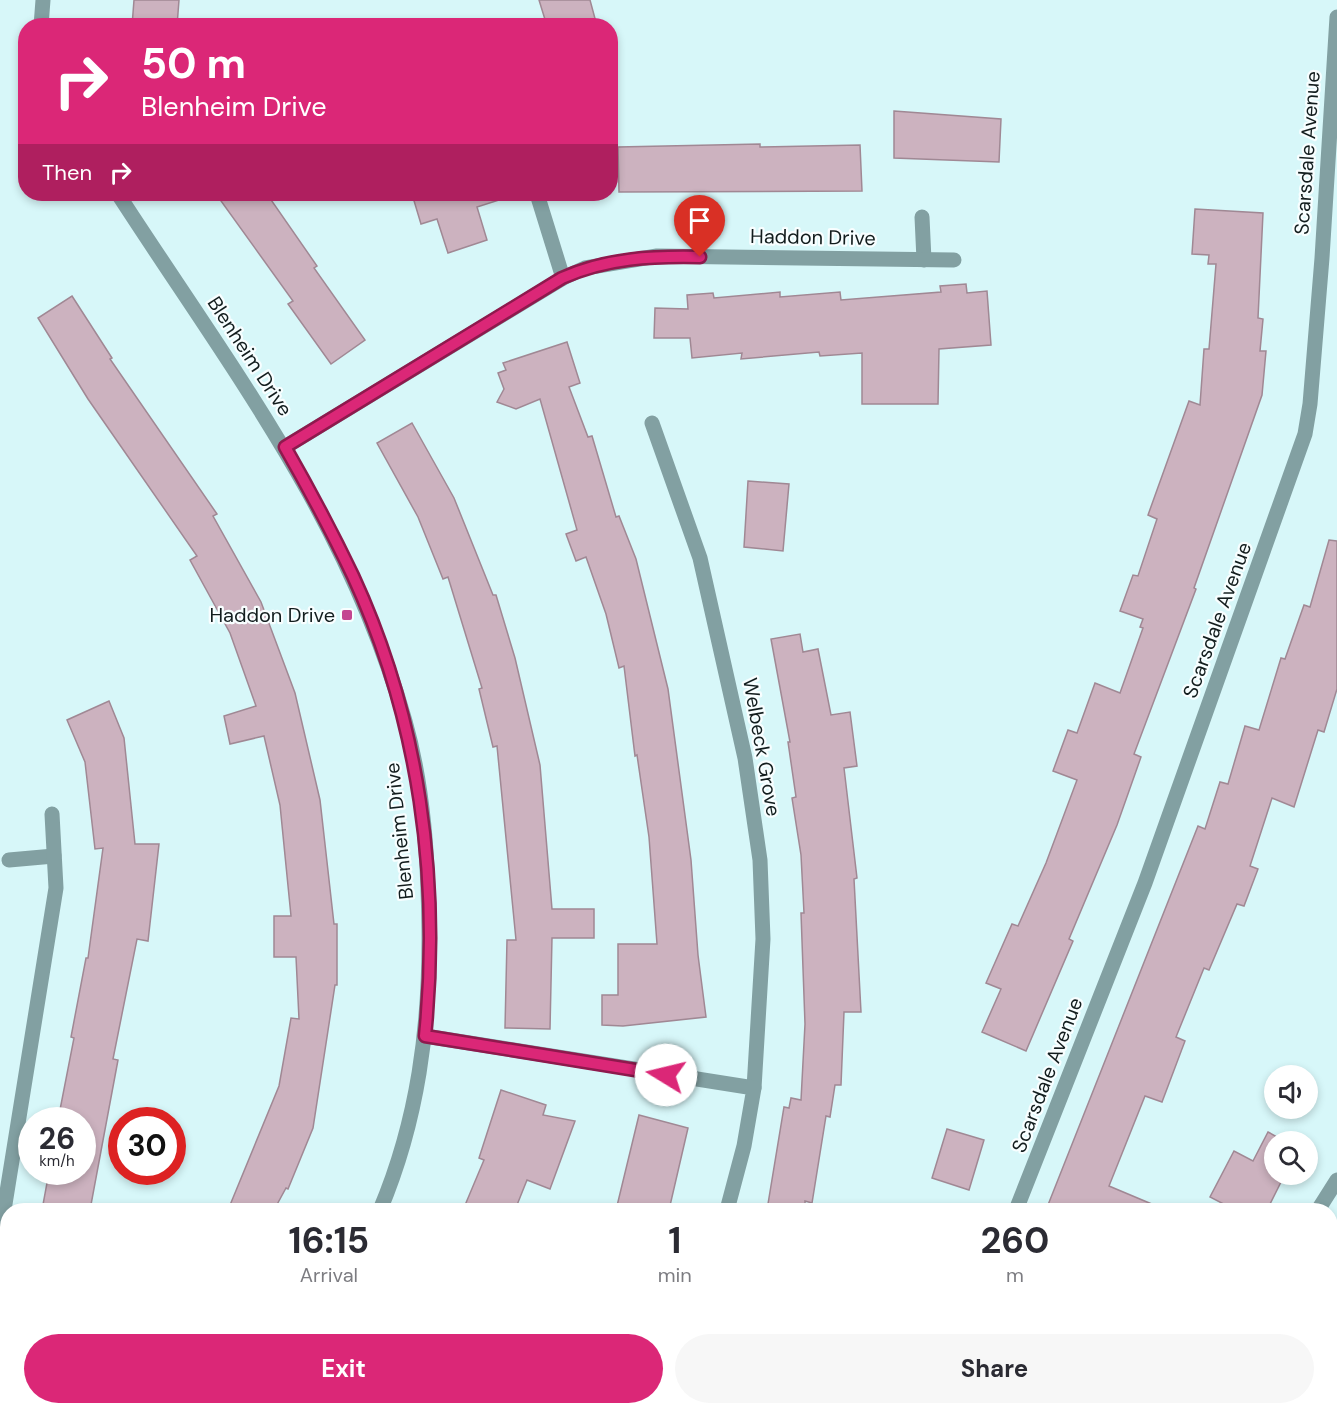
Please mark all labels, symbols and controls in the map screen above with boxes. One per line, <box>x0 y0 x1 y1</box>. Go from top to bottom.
text: 50 m <box>141 36 246 91</box>
icon: right <box>42 42 120 120</box>
street label: Scarsdale Avenue <box>1288 70 1326 236</box>
text: Blenheim Drive <box>141 89 327 124</box>
icon: right <box>104 156 137 189</box>
text: Then <box>42 158 92 187</box>
pin <box>674 195 725 257</box>
icon: arrive <box>683 204 716 237</box>
street label: Haddon Drive <box>750 223 876 251</box>
street label: Blenheim Drive <box>202 291 298 421</box>
street label: Scarsdale Avenue <box>1177 539 1257 701</box>
place label: Haddon Drive <box>209 602 335 628</box>
marker: Haddon Drive <box>340 608 354 622</box>
street label: Welbeck Grove <box>737 676 787 818</box>
street label: Blenheim Drive <box>379 761 419 901</box>
street label: Scarsdale Avenue <box>1005 994 1089 1156</box>
position arrow <box>634 1043 698 1107</box>
map controls <box>1264 1065 1318 1185</box>
button: sound <box>1264 1065 1318 1119</box>
speed limit sign: 30 <box>108 1107 186 1185</box>
text: 26 <box>39 1119 75 1158</box>
button: search <box>1264 1131 1318 1185</box>
text: km/h <box>39 1151 75 1171</box>
text: 16:15 <box>289 1217 369 1264</box>
text: 1 <box>668 1217 681 1264</box>
text: 260 <box>980 1217 1049 1264</box>
text: Arrival <box>300 1262 358 1288</box>
text: min <box>658 1262 692 1288</box>
text: m <box>1006 1262 1024 1288</box>
button: Exit <box>24 1334 663 1403</box>
button: Share <box>675 1334 1314 1403</box>

